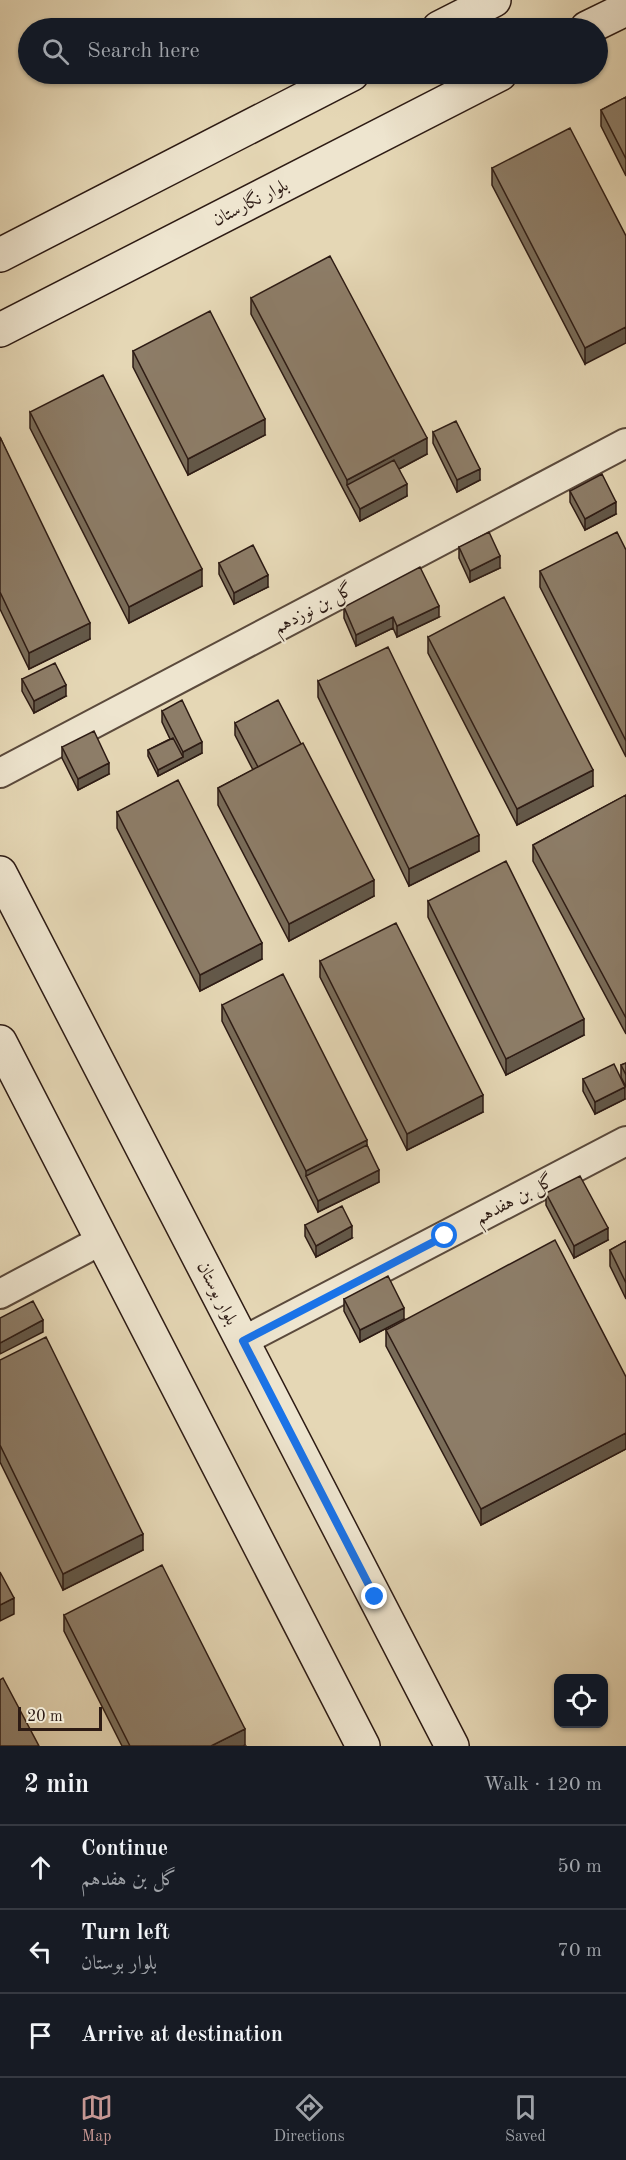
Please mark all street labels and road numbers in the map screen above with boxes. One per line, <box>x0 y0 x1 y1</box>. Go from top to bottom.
street label: بلوار نگارستان <box>208 173 292 231</box>
street label: گل بن نوزدهم <box>269 578 360 644</box>
street label: گل بن هفدهم <box>471 1169 560 1234</box>
street label: بلوار بوستان <box>193 1259 241 1329</box>

